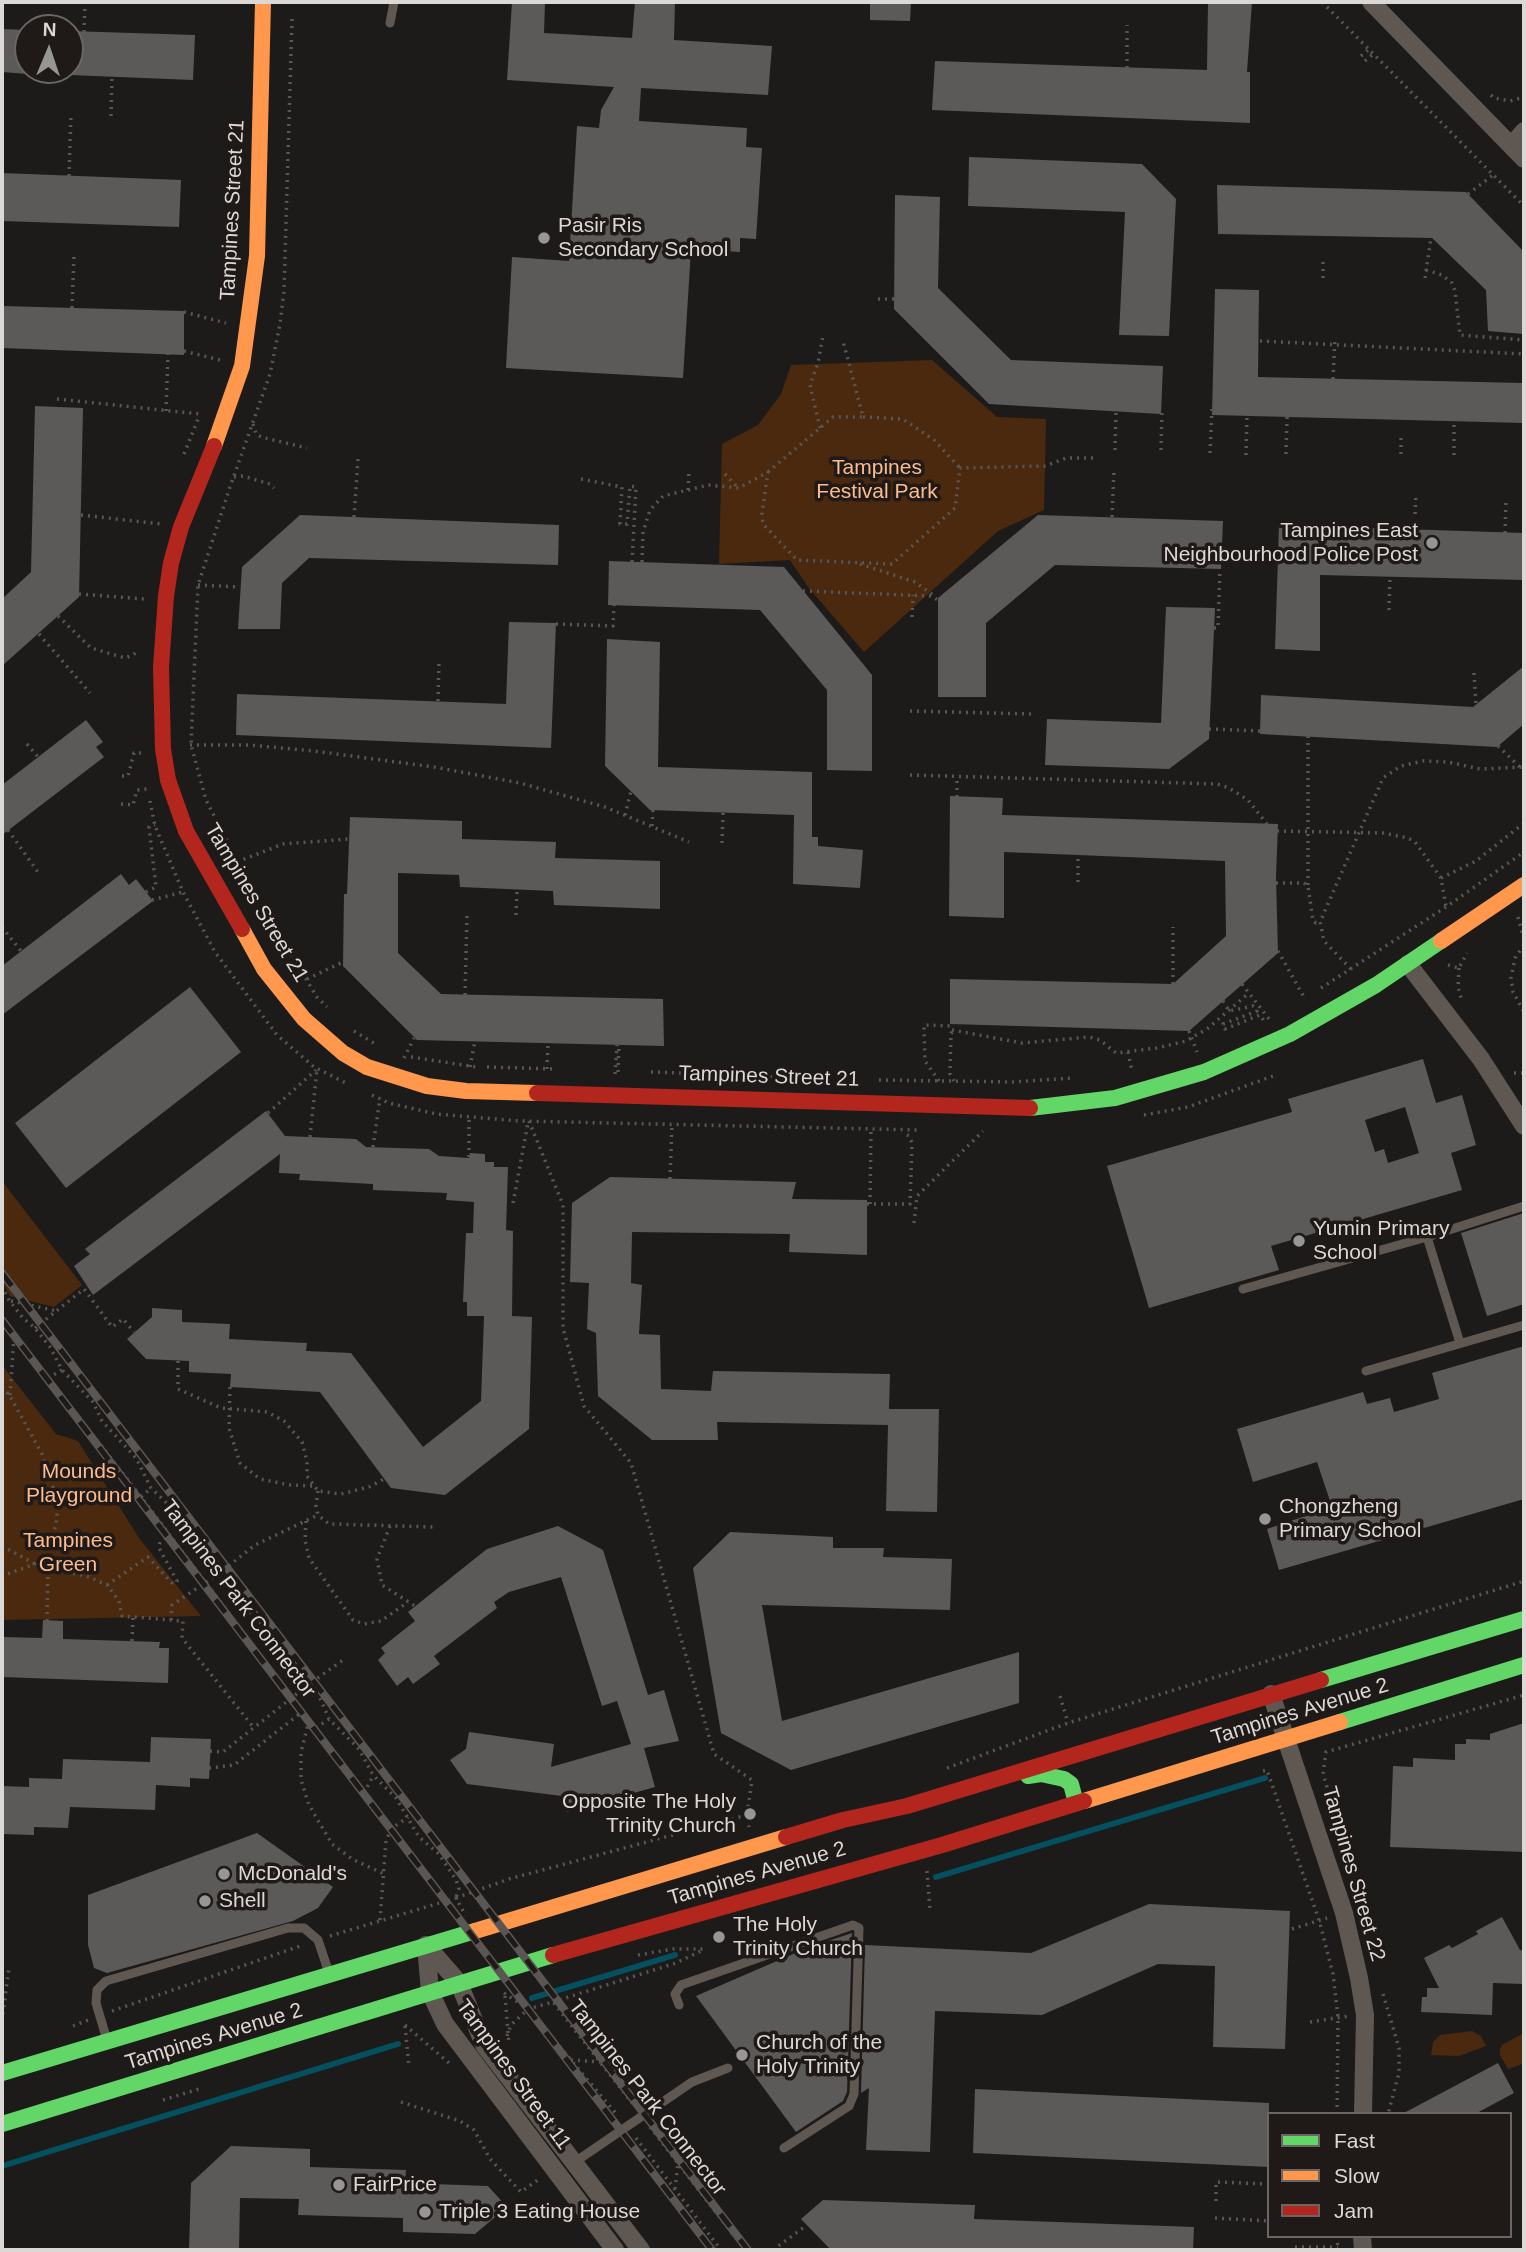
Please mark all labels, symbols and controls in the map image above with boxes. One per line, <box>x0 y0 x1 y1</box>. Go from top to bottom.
north arrow <box>14 14 84 84</box>
text: N <box>42 19 57 40</box>
street label: Tampines Street 21 <box>216 119 250 301</box>
place label: Pasir Ris Secondary School <box>558 213 728 263</box>
marker: Pasir Ris Secondary School <box>536 230 552 246</box>
park label: Tampines Festival Park <box>816 455 938 505</box>
place label: Tampines East Neighbourhood Police Post <box>1163 518 1418 568</box>
marker: Tampines East Neighbourhood Police Post <box>1424 535 1440 551</box>
street label: Tampines Street 21 <box>199 819 313 987</box>
street label: Tampines Street 21 <box>678 1061 860 1093</box>
place label: Yumin Primary School <box>1313 1216 1450 1266</box>
marker: Yumin Primary School <box>1291 1233 1307 1249</box>
park label: Mounds Playground <box>26 1459 132 1509</box>
place label: Chongzheng Primary School <box>1279 1494 1421 1544</box>
street label: Tampines Park Connector <box>155 1495 321 1703</box>
marker: Chongzheng Primary School <box>1257 1511 1273 1527</box>
park label: Tampines Green <box>23 1528 113 1578</box>
street label: Tampines Avenue 2 <box>1208 1673 1392 1751</box>
street label: Tampines Street 22 <box>1316 1784 1390 1964</box>
place label: Opposite The Holy Trinity Church <box>562 1789 736 1839</box>
marker: Opposite The Holy Trinity Church <box>742 1806 758 1822</box>
street label: Tampines Avenue 2 <box>665 1837 849 1911</box>
place label: McDonald's <box>238 1861 347 1887</box>
marker: McDonald's <box>216 1866 232 1882</box>
place label: Shell <box>219 1888 266 1914</box>
marker: Shell <box>197 1893 213 1909</box>
place label: The Holy Trinity Church <box>733 1912 863 1962</box>
marker: The Holy Trinity Church <box>711 1929 727 1945</box>
street label: Tampines Street 11 <box>450 1995 576 2155</box>
street label: Tampines Park Connector <box>563 1995 731 2201</box>
street label: Tampines Avenue 2 <box>122 1998 306 2076</box>
place label: Church of the Holy Trinity <box>756 2030 882 2080</box>
marker: Church of the Holy Trinity <box>734 2047 750 2063</box>
legend <box>1267 2112 1512 2238</box>
text: Fast <box>1334 2129 1375 2152</box>
text: Slow <box>1334 2164 1380 2187</box>
place label: FairPrice <box>353 2172 437 2198</box>
marker: FairPrice <box>331 2177 347 2193</box>
place label: Triple 3 Eating House <box>439 2199 640 2225</box>
text: Jam <box>1334 2199 1374 2222</box>
marker: Triple 3 Eating House <box>417 2204 433 2220</box>

